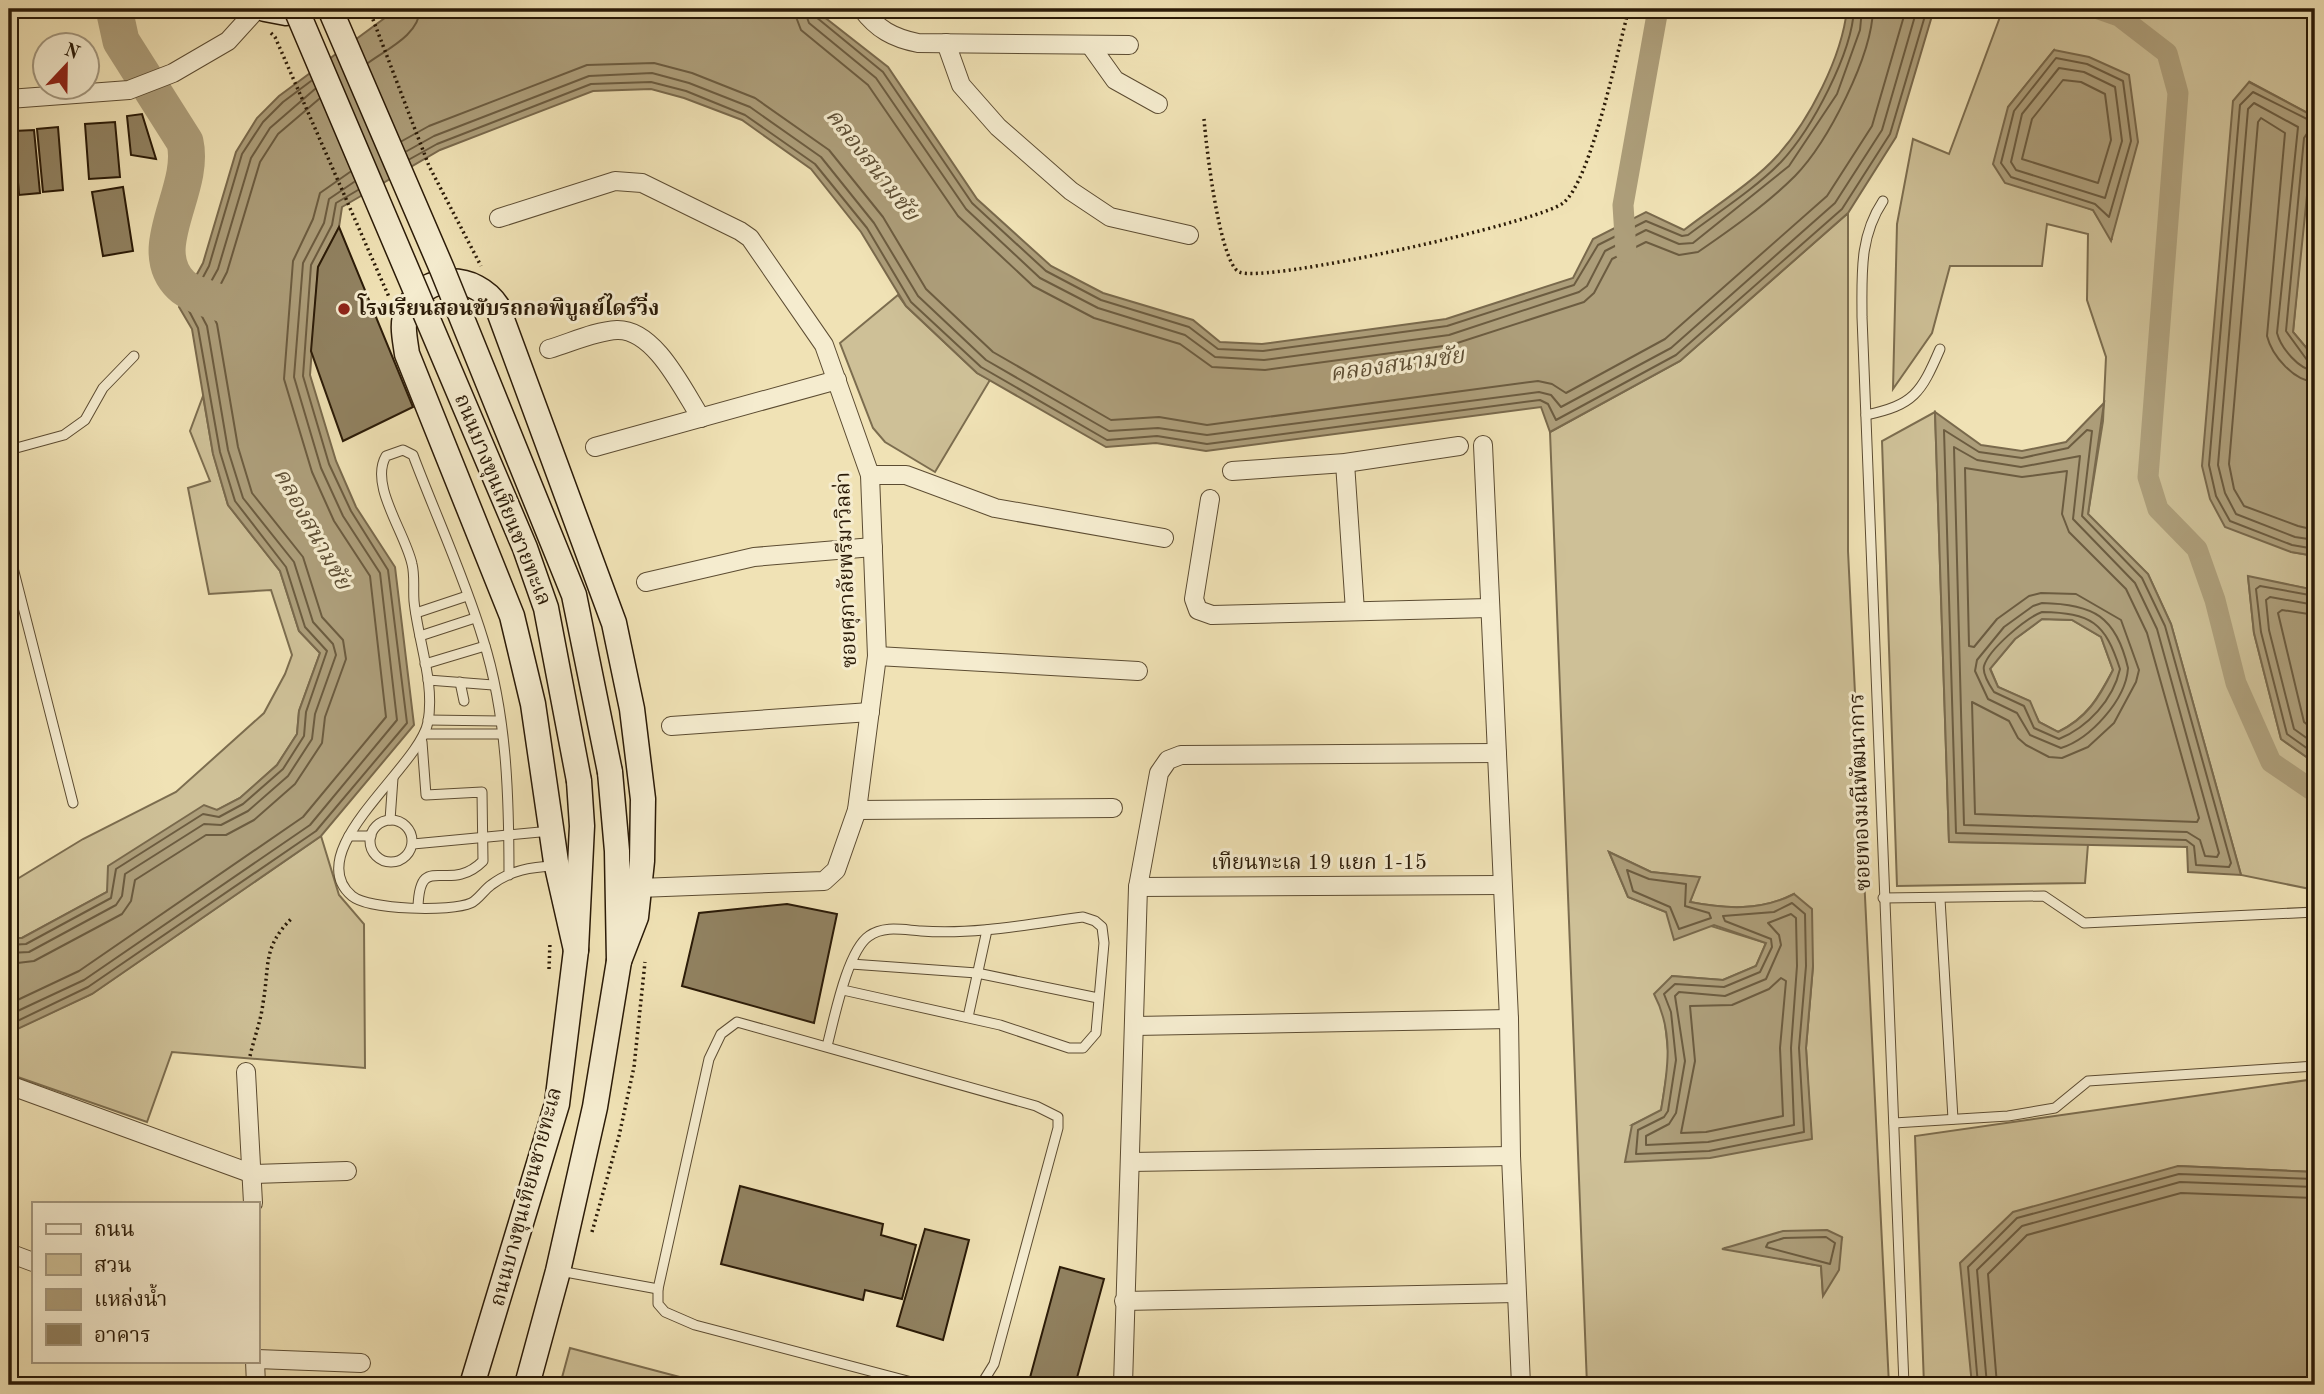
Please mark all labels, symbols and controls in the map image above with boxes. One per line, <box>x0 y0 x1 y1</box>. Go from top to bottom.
north arrow <box>32 32 102 102</box>
text: N <box>61 41 82 64</box>
water label: คลองสนามชัย <box>821 104 924 226</box>
place label: โรงเรียนสอนขับรถกอพิบูลย์ไดร์วิ่ง <box>357 292 659 321</box>
marker: โรงเรียนสอนขับรถกอพิบูลย์ไดร์วิ่ง <box>336 301 352 317</box>
water label: คลองสนามชัย <box>1328 343 1467 386</box>
street label: ถนนบางขุนเทียนชายทะเล <box>448 390 557 609</box>
water label: คลองสนามชัย <box>269 464 356 595</box>
street label: ซอยศุภาลัยพรีมาวิลล่า <box>830 472 863 669</box>
street label: ซอยทองมณีพัฒนาการ <box>1844 693 1875 892</box>
street label: เทียนทะเล 19 แยก 1-15 <box>1211 850 1427 874</box>
street label: ถนนบางขุนเทียนชายทะเล <box>485 1084 568 1309</box>
legend <box>32 1202 259 1362</box>
text: ถนน <box>94 1220 135 1241</box>
text: สวน <box>94 1256 132 1277</box>
text: แหล่งน้ำ <box>94 1283 167 1311</box>
text: อาคาร <box>94 1326 151 1347</box>

